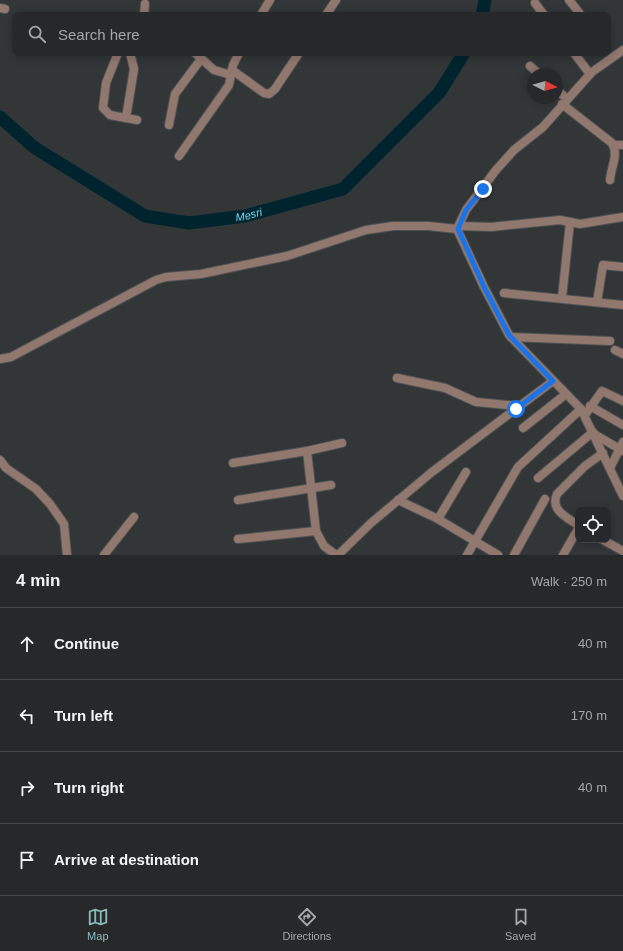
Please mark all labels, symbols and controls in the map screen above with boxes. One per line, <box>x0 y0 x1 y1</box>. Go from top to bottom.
search box <box>12 12 611 56</box>
icon: search <box>26 23 48 45</box>
text: Search here <box>58 26 140 43</box>
north arrow <box>527 68 563 104</box>
route end <box>474 180 492 198</box>
water label: Mesri <box>235 205 264 223</box>
route start <box>507 400 525 418</box>
map controls <box>575 507 611 543</box>
button: locate <box>575 507 611 543</box>
text: 4 min <box>16 571 60 590</box>
text: Walk · 250 m <box>531 574 607 589</box>
icon: ahead <box>16 633 38 655</box>
text: Continue <box>54 635 119 652</box>
text: 40 m <box>578 636 607 651</box>
icon: left <box>16 705 38 727</box>
text: Turn left <box>54 707 113 724</box>
text: 170 m <box>571 708 607 723</box>
icon: right <box>16 777 38 799</box>
text: Turn right <box>54 779 124 796</box>
text: 40 m <box>578 780 607 795</box>
icon: arrive <box>16 849 38 871</box>
text: Arrive at destination <box>54 851 199 868</box>
tab: Map <box>87 906 109 942</box>
tab: Directions <box>282 906 331 942</box>
tab: Saved <box>505 906 536 942</box>

